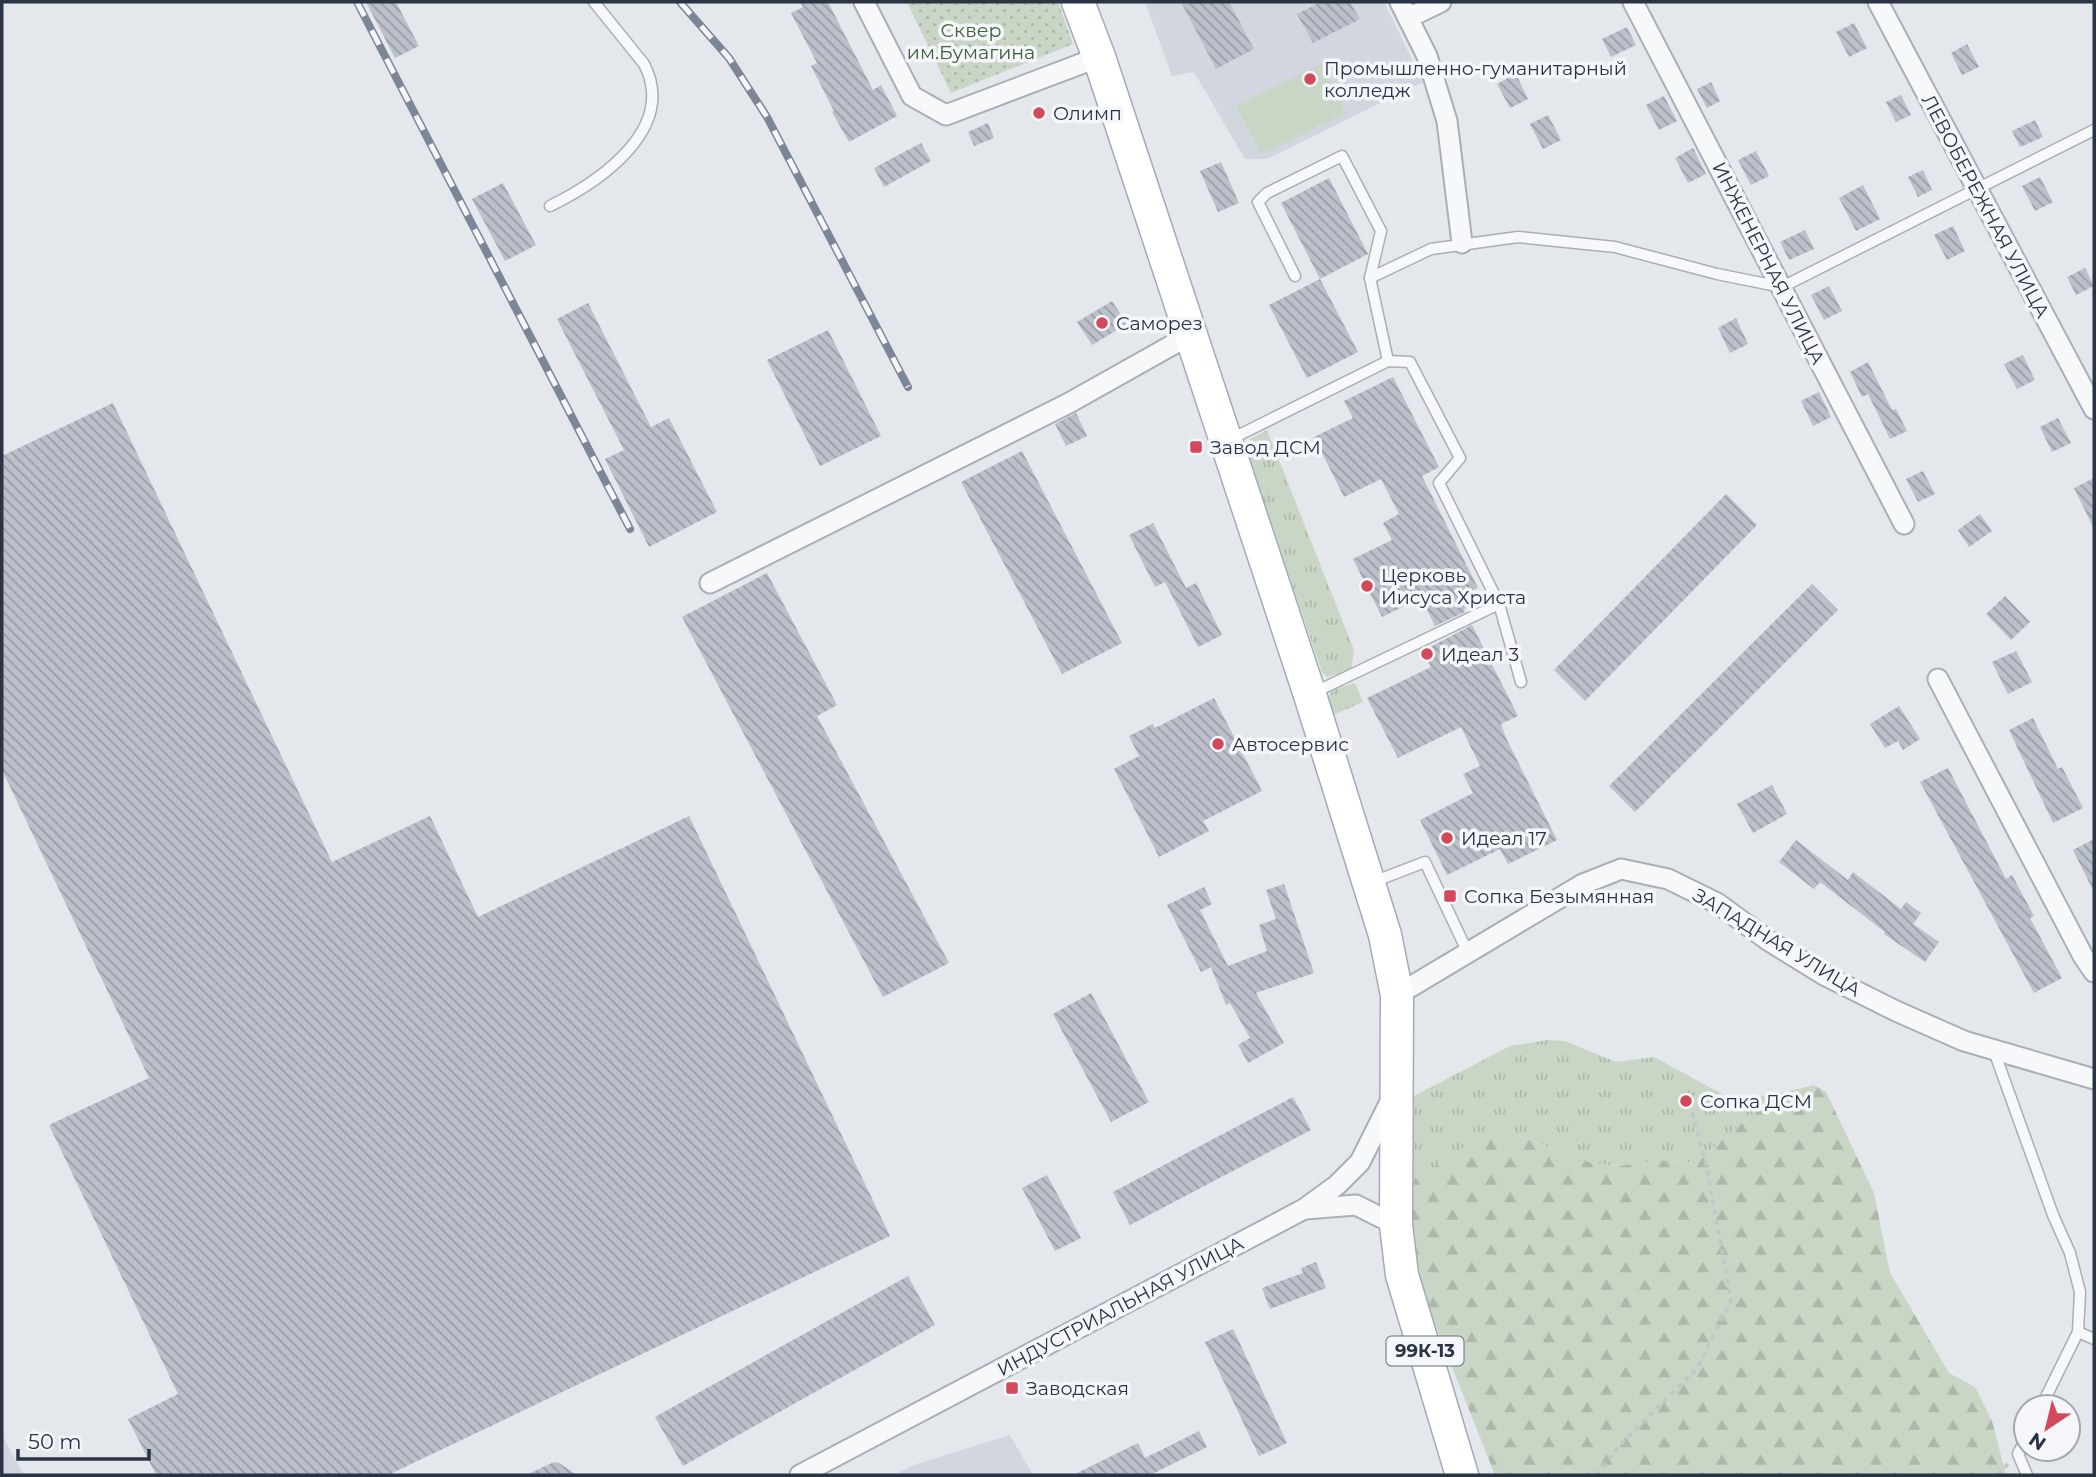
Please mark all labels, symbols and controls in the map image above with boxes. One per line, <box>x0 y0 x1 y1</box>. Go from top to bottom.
park label: Сквер им.Бумагина <box>907 19 1035 64</box>
place label: Промышленно-гуманитарный колледж <box>1324 57 1627 102</box>
marker: Промышленно-гуманитарный колледж <box>1302 71 1318 87</box>
street label: ЛЕВОБЕРЕЖНАЯ УЛИЦА <box>1917 91 2054 322</box>
place label: Олимп <box>1053 102 1122 125</box>
marker: Олимп <box>1031 105 1047 121</box>
street label: ИНЖЕНЕРНАЯ УЛИЦА <box>1707 158 1830 368</box>
place label: Саморез <box>1116 312 1203 335</box>
marker: Саморез <box>1094 315 1110 331</box>
place label: Завод ДСМ <box>1210 436 1321 459</box>
marker: Завод ДСМ <box>1188 439 1204 455</box>
place label: Церковь Иисуса Христа <box>1381 564 1526 609</box>
marker: Церковь Иисуса Христа <box>1359 578 1375 594</box>
place label: Идеал 3 <box>1441 643 1519 666</box>
marker: Идеал 3 <box>1419 646 1435 662</box>
place label: Автосервис <box>1232 733 1349 756</box>
marker: Автосервис <box>1210 736 1226 752</box>
place label: Идеал 17 <box>1461 827 1547 850</box>
marker: Идеал 17 <box>1439 830 1455 846</box>
street label: ЗАПАДНАЯ УЛИЦА <box>1689 883 1865 1002</box>
place label: Сопка Безымянная <box>1464 885 1654 908</box>
marker: Сопка Безымянная <box>1442 888 1458 904</box>
place label: Сопка ДСМ <box>1700 1090 1812 1113</box>
marker: Сопка ДСМ <box>1678 1093 1694 1109</box>
street label: ИНДУСТРИАЛЬНАЯ УЛИЦА <box>993 1232 1247 1381</box>
road number: 99К-13 <box>1386 1336 1464 1366</box>
place label: Заводская <box>1026 1377 1129 1400</box>
marker: Заводская <box>1004 1380 1020 1396</box>
north arrow <box>2012 1393 2082 1463</box>
scale bar <box>18 1418 149 1462</box>
text: N <box>2025 1428 2050 1455</box>
text: 50 m <box>28 1429 82 1454</box>

